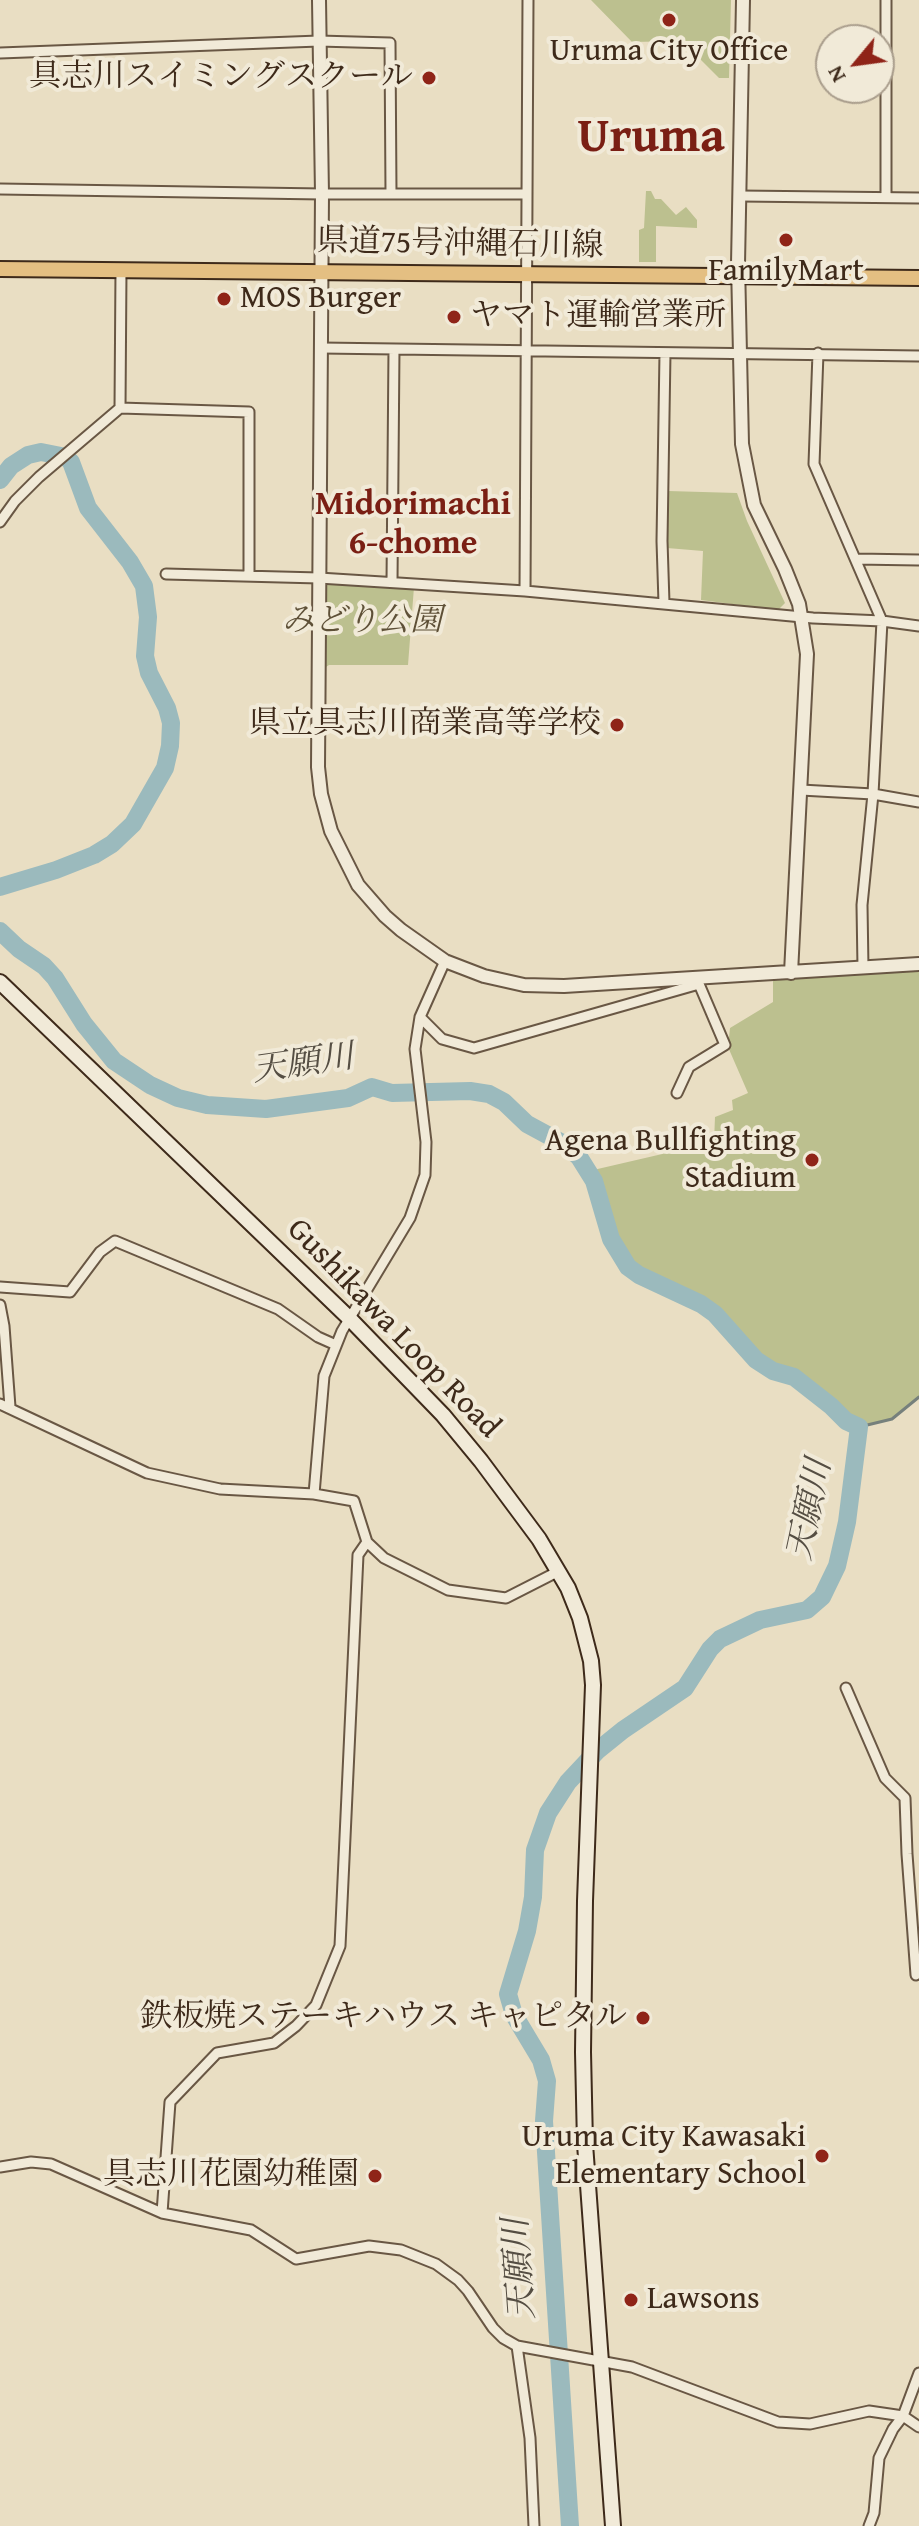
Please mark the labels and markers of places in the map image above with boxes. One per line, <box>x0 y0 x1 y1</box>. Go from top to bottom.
marker: Uruma City Office <box>660 11 678 29</box>
place label: Uruma City Office <box>550 33 788 71</box>
place label: 具志川スイミングスクール <box>29 59 413 97</box>
marker: 具志川スイミングスクール <box>420 69 438 87</box>
marker: FamilyMart <box>777 231 795 249</box>
place label: FamilyMart <box>708 253 864 291</box>
place label: MOS Burger <box>240 280 401 318</box>
marker: MOS Burger <box>215 290 233 308</box>
place label: ヤマト運輸営業所 <box>470 298 726 336</box>
marker: ヤマト運輸営業所 <box>445 308 463 326</box>
place label: 県立具志川商業高等学校 <box>249 706 601 744</box>
marker: 県立具志川商業高等学校 <box>608 716 626 734</box>
place label: Agena Bullfighting Stadium <box>545 1123 796 1198</box>
marker: Agena Bullfighting Stadium <box>803 1151 821 1169</box>
place label: 鉄板焼ステーキハウス キャピタル <box>140 1999 627 2037</box>
marker: 鉄板焼ステーキハウス キャピタル <box>634 2009 652 2027</box>
place label: Uruma City Kawasaki Elementary School <box>521 2119 806 2194</box>
marker: Uruma City Kawasaki Elementary School <box>813 2147 831 2165</box>
place label: 具志川花園幼稚園 <box>103 2157 359 2195</box>
marker: 具志川花園幼稚園 <box>366 2167 384 2185</box>
place label: Lawsons <box>647 2281 760 2319</box>
marker: Lawsons <box>622 2291 640 2309</box>

